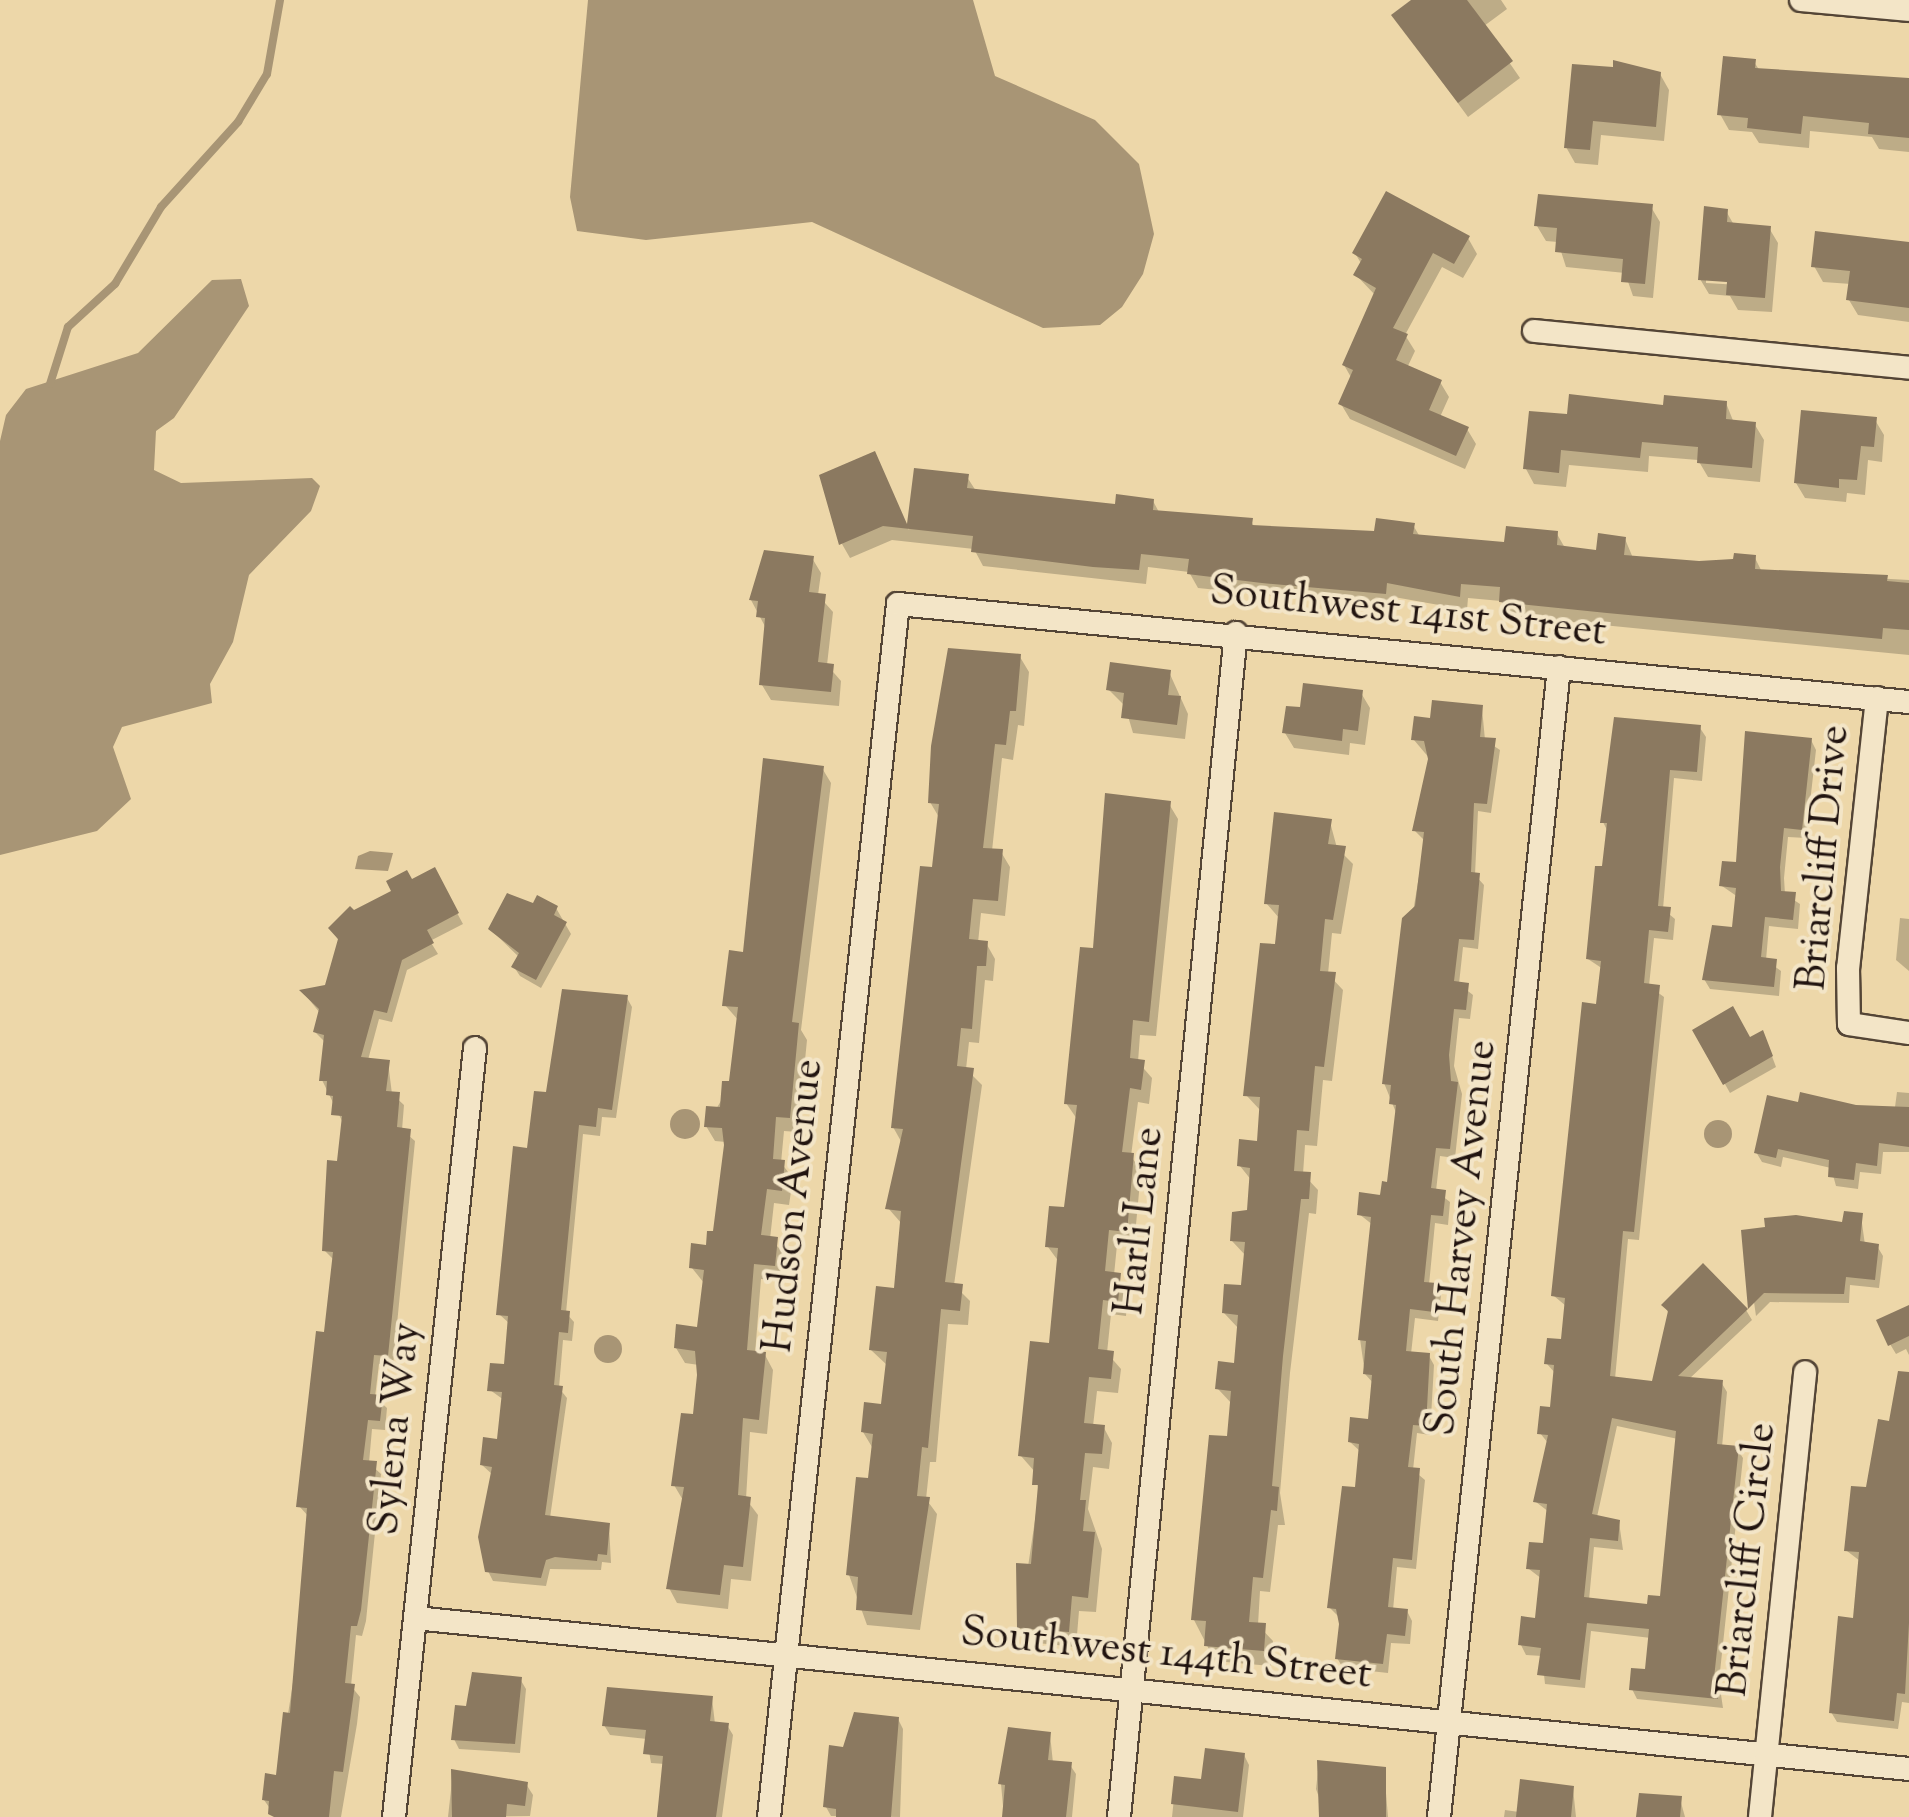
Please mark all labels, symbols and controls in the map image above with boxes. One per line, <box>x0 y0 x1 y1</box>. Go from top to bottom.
street label: Southwest 141st Street <box>1207 567 1609 659</box>
street label: Briarcliff Drive <box>1788 723 1862 993</box>
street label: South Harvey Avenue <box>1417 1038 1509 1438</box>
street label: Hudson Avenue <box>755 1057 835 1355</box>
street label: Harli Lane <box>1106 1124 1176 1318</box>
street label: Sylena Way <box>361 1320 433 1538</box>
street label: Briarcliff Circle <box>1710 1420 1788 1700</box>
street label: Southwest 144th Street <box>958 1608 1374 1702</box>

